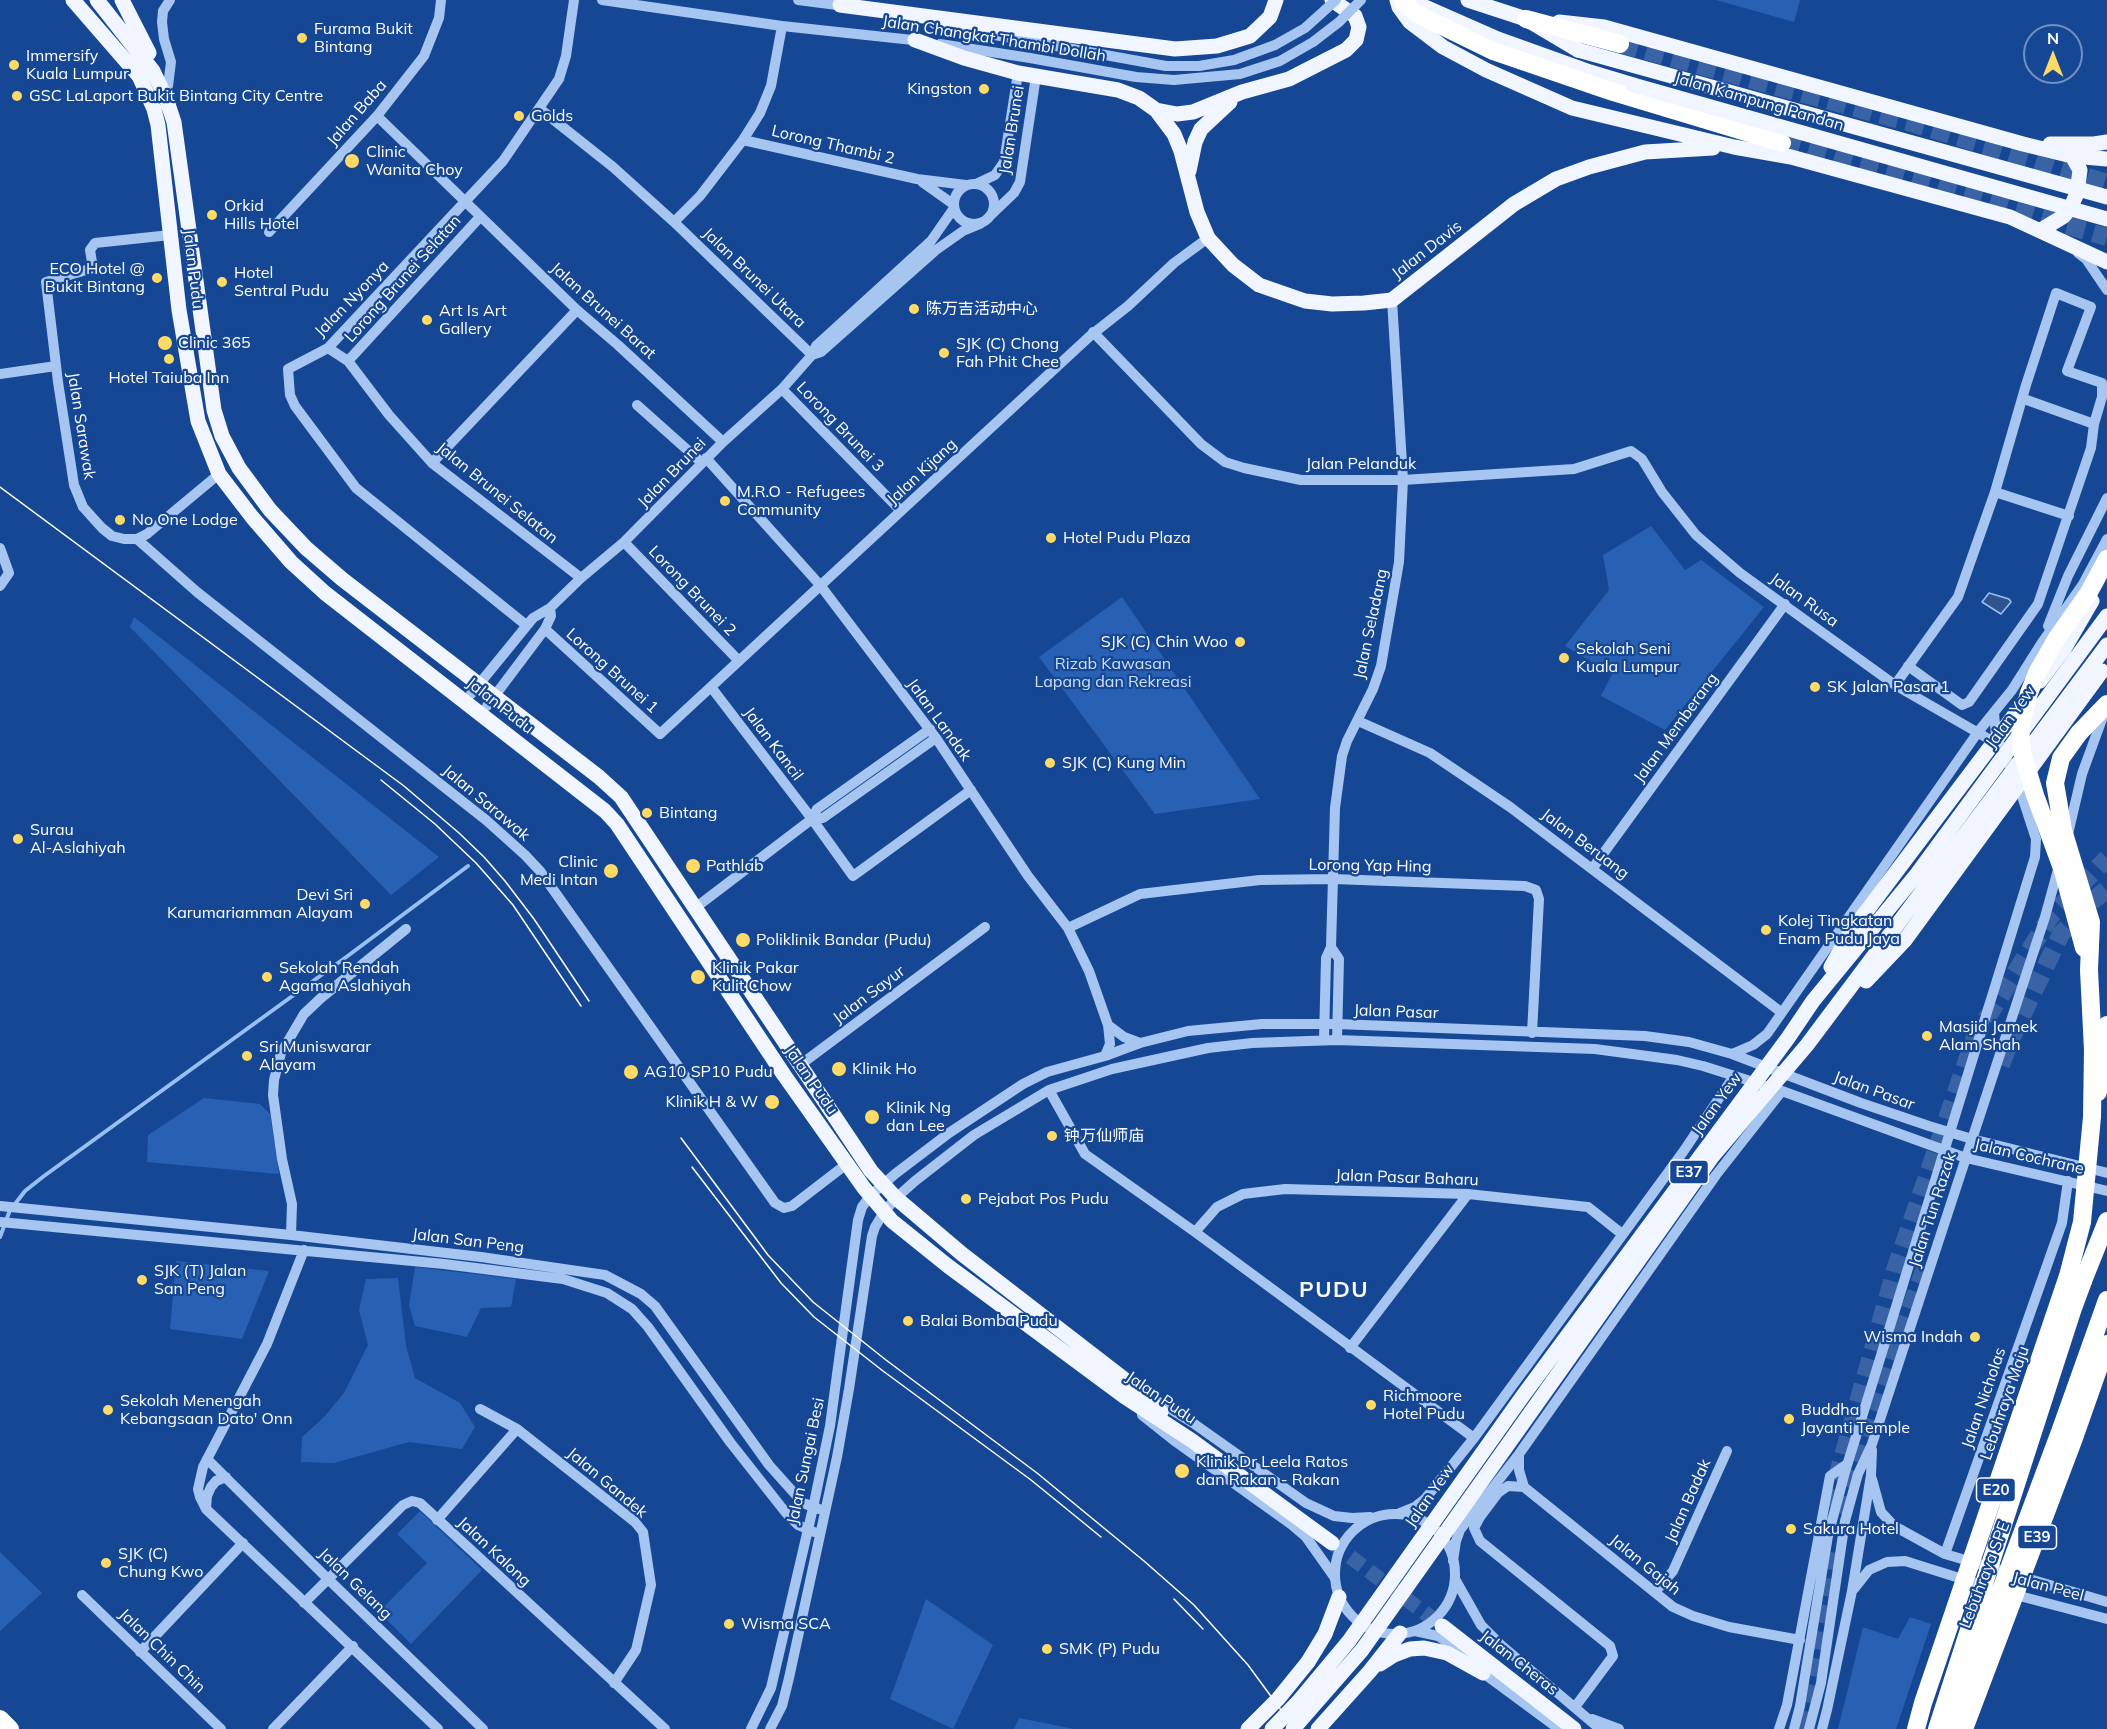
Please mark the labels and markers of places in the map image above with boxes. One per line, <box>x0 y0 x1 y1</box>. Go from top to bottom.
place label: Furama Bukit Bintang <box>314 19 413 57</box>
marker: Furama Bukit Bintang <box>295 31 309 45</box>
place label: Immersify Kuala Lumpur <box>26 46 129 84</box>
marker: Immersify Kuala Lumpur <box>7 58 21 72</box>
place label: Kingston <box>907 79 972 99</box>
marker: Kingston <box>977 82 991 96</box>
place label: GSC LaLaport Bukit Bintang City Centre <box>29 86 323 106</box>
marker: GSC LaLaport Bukit Bintang City Centre <box>10 89 24 103</box>
place label: Golds <box>531 106 573 126</box>
marker: Golds <box>512 109 526 123</box>
place label: Clinic Wanita Choy <box>366 142 463 180</box>
marker: Clinic Wanita Choy <box>343 152 361 170</box>
place label: Orkid Hills Hotel <box>224 196 299 234</box>
marker: Orkid Hills Hotel <box>205 208 219 222</box>
place label: ECO Hotel @ Bukit Bintang <box>45 259 145 297</box>
place label: Hotel Sentral Pudu <box>234 263 329 301</box>
marker: ECO Hotel @ Bukit Bintang <box>150 271 164 285</box>
marker: Hotel Sentral Pudu <box>215 275 229 289</box>
place label: 陈万吉活动中心 <box>926 299 1038 319</box>
place label: Art Is Art Gallery <box>439 301 507 339</box>
marker: 陈万吉活动中心 <box>907 302 921 316</box>
marker: Art Is Art Gallery <box>420 313 434 327</box>
place label: Clinic 365 <box>178 333 251 353</box>
marker: Clinic 365 <box>156 334 174 352</box>
place label: SJK (C) Chong Fah Phit Chee <box>956 334 1059 372</box>
marker: SJK (C) Chong Fah Phit Chee <box>937 346 951 360</box>
marker: Hotel Taiuba Inn <box>162 352 176 366</box>
place label: Hotel Taiuba Inn <box>109 368 229 388</box>
place label: M.R.O - Refugees Community <box>737 482 865 520</box>
marker: M.R.O - Refugees Community <box>718 494 732 508</box>
place label: No One Lodge <box>132 510 238 530</box>
marker: No One Lodge <box>113 513 127 527</box>
place label: Hotel Pudu Plaza <box>1063 528 1191 548</box>
marker: Hotel Pudu Plaza <box>1044 531 1058 545</box>
place label: SJK (C) Chin Woo <box>1101 632 1228 652</box>
marker: SJK (C) Chin Woo <box>1233 635 1247 649</box>
place label: Sekolah Seni Kuala Lumpur <box>1576 639 1679 677</box>
marker: Sekolah Seni Kuala Lumpur <box>1557 651 1571 665</box>
place label: SK Jalan Pasar 1 <box>1827 677 1950 697</box>
marker: SK Jalan Pasar 1 <box>1808 680 1822 694</box>
place label: SJK (C) Kung Min <box>1062 753 1186 773</box>
marker: SJK (C) Kung Min <box>1043 756 1057 770</box>
place label: Bintang <box>659 803 717 823</box>
marker: Bintang <box>640 806 654 820</box>
place label: Surau Al-Aslahiyah <box>30 820 126 858</box>
marker: Surau Al-Aslahiyah <box>11 832 25 846</box>
place label: Clinic Medi Intan <box>520 852 598 890</box>
place label: Pathlab <box>706 856 764 876</box>
marker: Pathlab <box>684 857 702 875</box>
marker: Clinic Medi Intan <box>602 862 620 880</box>
place label: Devi Sri Karumariamman Alayam <box>167 885 353 923</box>
marker: Devi Sri Karumariamman Alayam <box>358 897 372 911</box>
place label: Kolej Tingkatan Enam Pudu Jaya <box>1778 911 1900 949</box>
marker: Kolej Tingkatan Enam Pudu Jaya <box>1759 923 1773 937</box>
place label: Poliklinik Bandar (Pudu) <box>756 930 932 950</box>
marker: Poliklinik Bandar (Pudu) <box>734 931 752 949</box>
place label: Sekolah Rendah Agama Aslahiyah <box>279 958 411 996</box>
place label: Klinik Pakar Kulit Chow <box>712 958 799 996</box>
marker: Klinik Pakar Kulit Chow <box>689 968 707 986</box>
marker: Sekolah Rendah Agama Aslahiyah <box>260 970 274 984</box>
place label: Masjid Jamek Alam Shah <box>1939 1017 2038 1055</box>
marker: Masjid Jamek Alam Shah <box>1920 1029 1934 1043</box>
place label: Sri Muniswarar Alayam <box>259 1037 371 1075</box>
marker: Sri Muniswarar Alayam <box>240 1049 254 1063</box>
place label: Klinik Ho <box>852 1059 917 1079</box>
marker: Klinik Ho <box>830 1060 848 1078</box>
place label: AG10 SP10 Pudu <box>644 1062 773 1082</box>
marker: AG10 SP10 Pudu <box>622 1063 640 1081</box>
place label: Klinik H & W <box>666 1092 758 1112</box>
marker: Klinik H & W <box>763 1093 781 1111</box>
place label: Klinik Ng dan Lee <box>886 1098 951 1136</box>
marker: Klinik Ng dan Lee <box>863 1108 881 1126</box>
place label: 钟万仙师庙 <box>1064 1126 1144 1146</box>
marker: 钟万仙师庙 <box>1045 1129 1059 1143</box>
place label: Pejabat Pos Pudu <box>978 1189 1109 1209</box>
marker: Pejabat Pos Pudu <box>959 1192 973 1206</box>
place label: SJK (T) Jalan San Peng <box>154 1261 246 1299</box>
marker: SJK (T) Jalan San Peng <box>135 1273 149 1287</box>
place label: Balai Bomba Pudu <box>920 1311 1058 1331</box>
marker: Balai Bomba Pudu <box>901 1314 915 1328</box>
place label: Wisma Indah <box>1864 1327 1963 1347</box>
marker: Wisma Indah <box>1968 1330 1982 1344</box>
place label: Richmoore Hotel Pudu <box>1383 1386 1465 1424</box>
place label: Sekolah Menengah Kebangsaan Dato' Onn <box>120 1391 293 1429</box>
marker: Richmoore Hotel Pudu <box>1364 1398 1378 1412</box>
place label: Buddha Jayanti Temple <box>1801 1400 1910 1438</box>
marker: Sekolah Menengah Kebangsaan Dato' Onn <box>101 1403 115 1417</box>
marker: Buddha Jayanti Temple <box>1782 1412 1796 1426</box>
place label: Klinik Dr Leela Ratos dan Rakan - Rakan <box>1196 1452 1348 1490</box>
marker: Klinik Dr Leela Ratos dan Rakan - Rakan <box>1173 1462 1191 1480</box>
place label: Sakura Hotel <box>1803 1519 1899 1539</box>
marker: Sakura Hotel <box>1784 1522 1798 1536</box>
place label: SJK (C) Chung Kwo <box>118 1544 203 1582</box>
marker: SJK (C) Chung Kwo <box>99 1556 113 1570</box>
place label: Wisma SCA <box>741 1614 831 1634</box>
marker: Wisma SCA <box>722 1617 736 1631</box>
place label: SMK (P) Pudu <box>1059 1639 1160 1659</box>
marker: SMK (P) Pudu <box>1040 1642 1054 1656</box>

